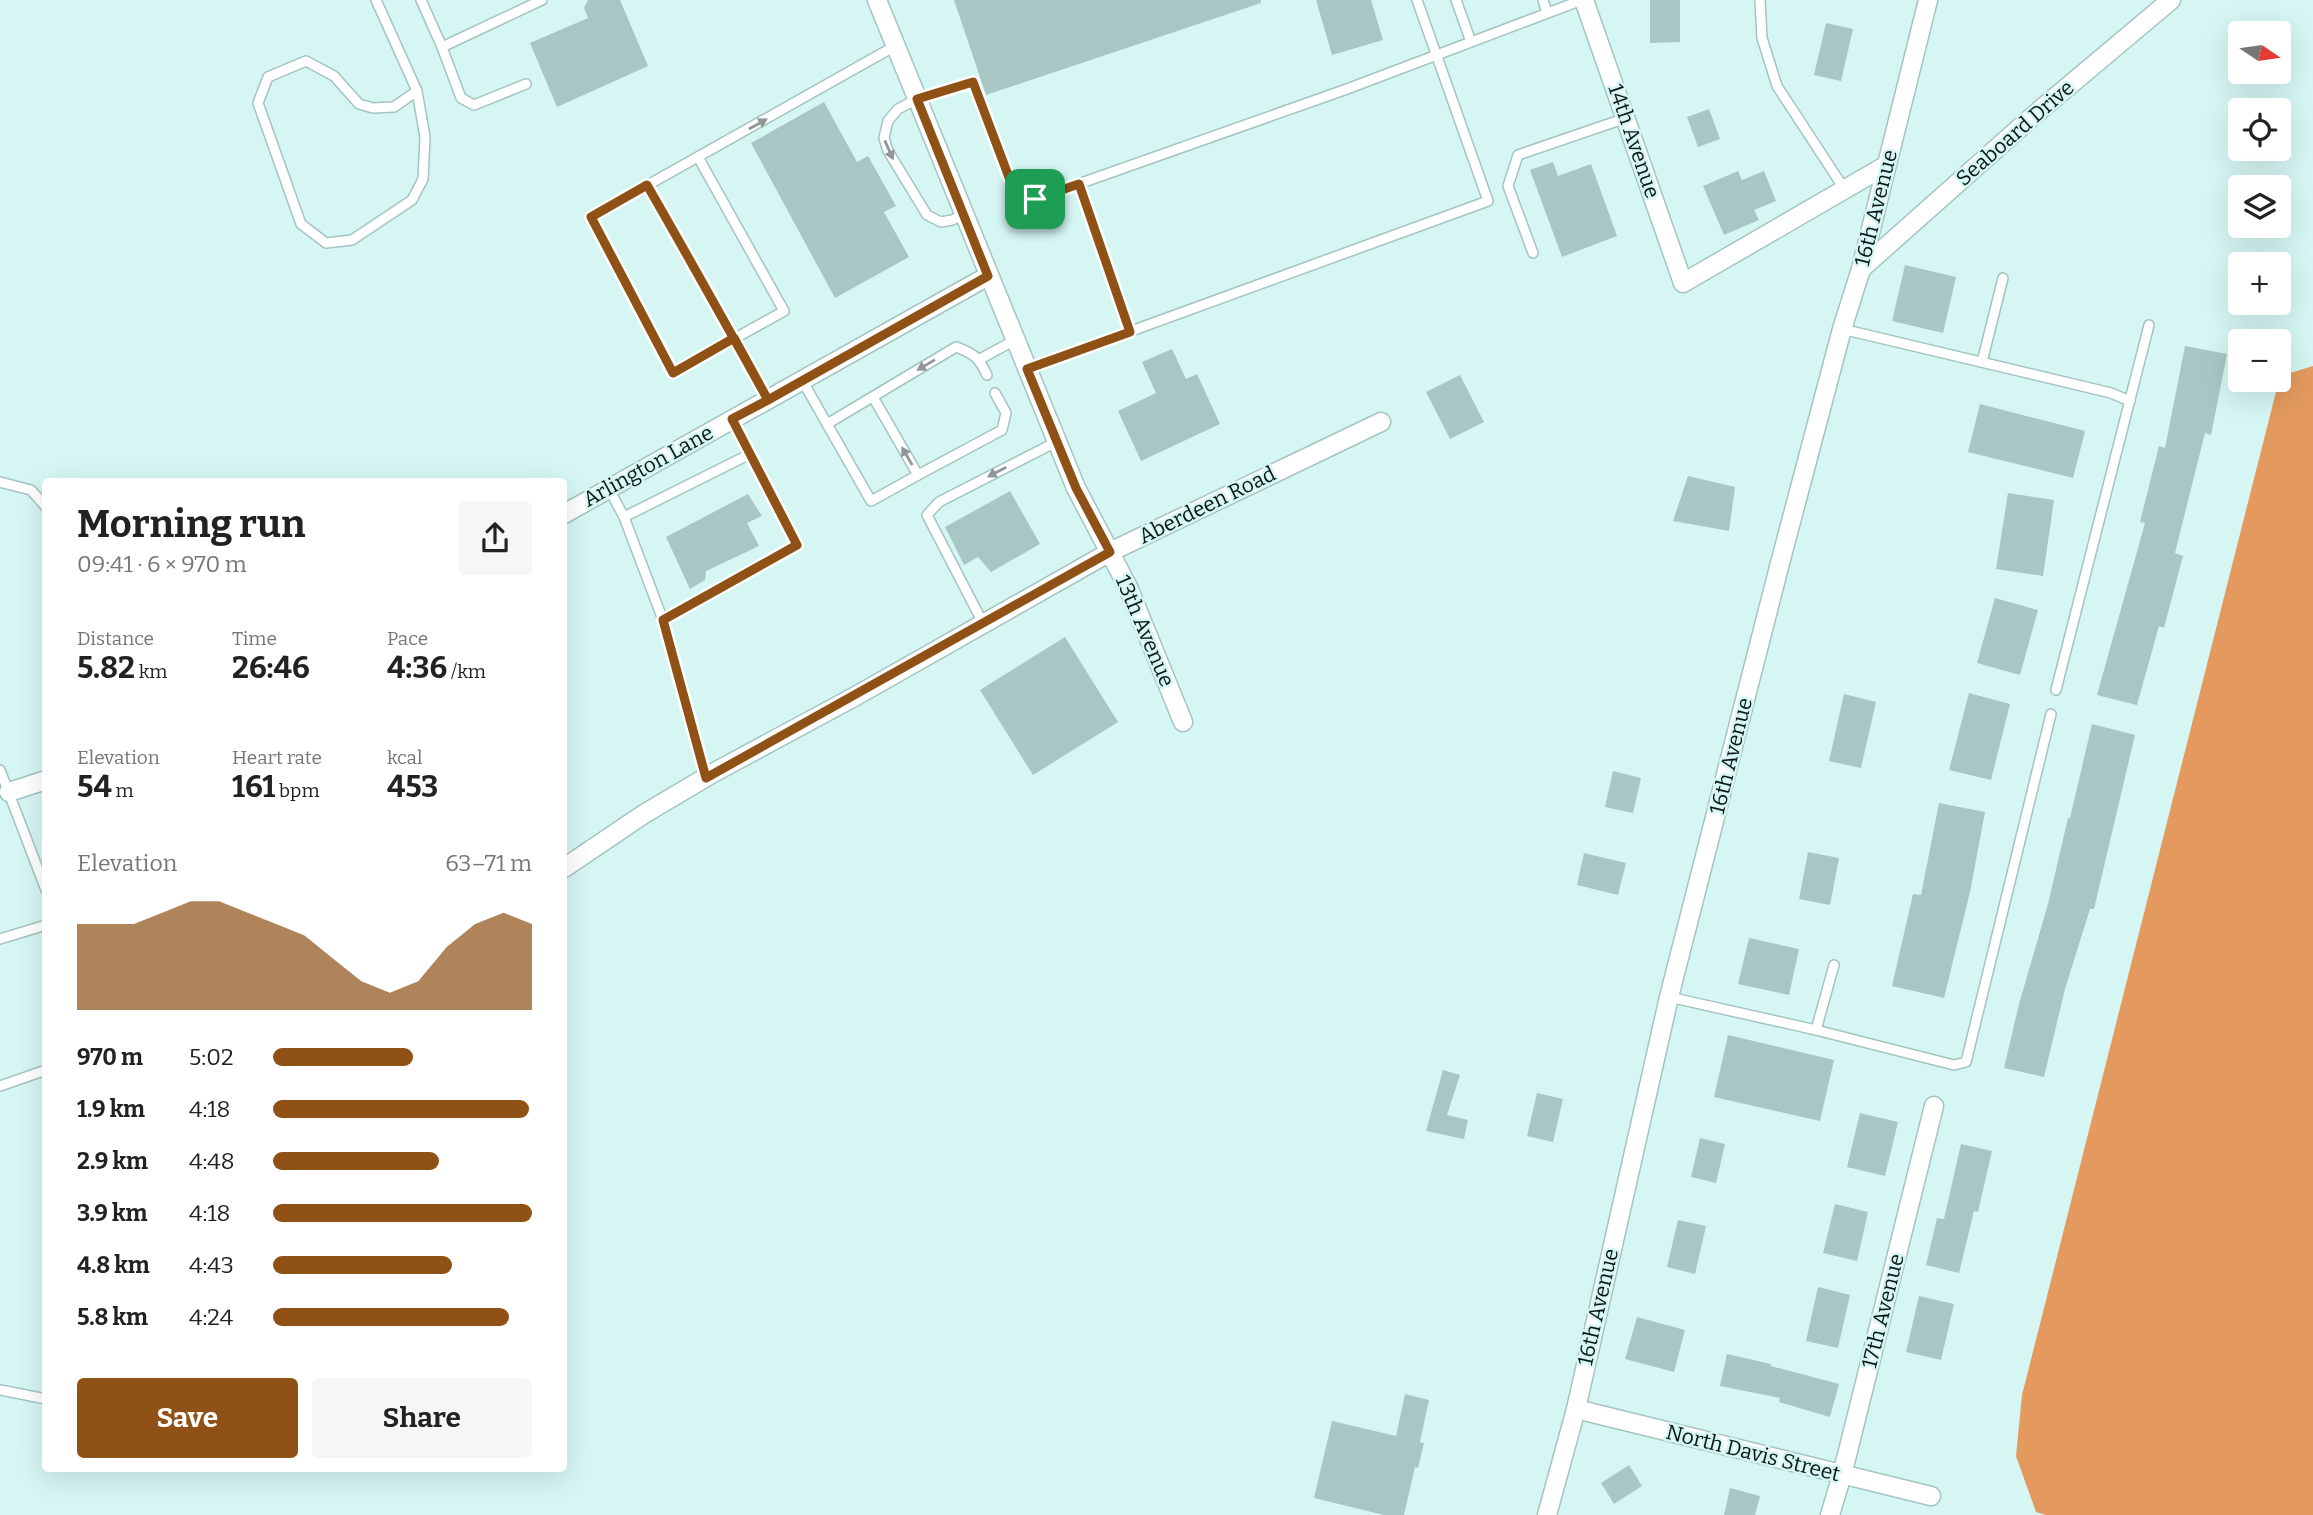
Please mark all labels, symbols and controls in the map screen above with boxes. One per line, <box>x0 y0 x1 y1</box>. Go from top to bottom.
north arrow <box>2228 21 2291 84</box>
map controls <box>2228 21 2291 392</box>
street label: Seaboard Drive <box>1951 75 2079 191</box>
street label: 14th Avenue <box>1602 80 1666 202</box>
button: locate <box>2228 98 2291 161</box>
one-way arrow <box>748 118 767 130</box>
one-way arrow <box>883 140 895 160</box>
street label: 16th Avenue <box>1849 147 1903 269</box>
pin <box>1005 169 1065 229</box>
button: layers <box>2228 175 2291 238</box>
icon: arrive <box>1016 180 1054 218</box>
button: + <box>2228 252 2291 315</box>
button: − <box>2228 329 2291 392</box>
one-way arrow <box>917 359 936 372</box>
street label: Arlington Lane <box>578 419 718 513</box>
one-way arrow <box>901 447 913 466</box>
street label: Aberdeen Road <box>1134 461 1280 549</box>
one-way arrow <box>987 466 1007 478</box>
text: Morning run <box>77 501 305 547</box>
button: share <box>458 501 532 575</box>
text: 09:41 · 6 × 970 m <box>77 550 247 578</box>
street label: 13th Avenue <box>1110 571 1180 691</box>
text: Distance <box>77 627 154 650</box>
text: Time <box>232 627 277 650</box>
text: Pace <box>387 627 428 650</box>
text: 5.82 <box>77 650 135 686</box>
text: 26:46 <box>232 650 310 686</box>
text: 4:36 <box>387 650 447 686</box>
text: km <box>135 660 167 683</box>
text: /km <box>447 660 486 683</box>
street label: 16th Avenue <box>1704 695 1758 817</box>
text: Elevation <box>77 746 160 769</box>
text: Heart rate <box>232 746 322 769</box>
text: kcal <box>387 746 422 769</box>
text: 54 <box>77 769 112 805</box>
text: 161 <box>232 769 275 805</box>
text: 453 <box>387 769 438 805</box>
text: m <box>112 779 134 802</box>
text: bpm <box>275 779 320 802</box>
text: Elevation <box>77 849 177 877</box>
text: 63–71 m <box>445 849 532 877</box>
text: 970 m <box>77 1043 143 1071</box>
text: 5:02 <box>189 1043 233 1071</box>
text: 1.9 km <box>77 1095 145 1123</box>
text: 4:18 <box>189 1095 230 1123</box>
text: 2.9 km <box>77 1147 148 1175</box>
text: 4:48 <box>189 1147 235 1175</box>
text: 3.9 km <box>77 1199 147 1227</box>
text: 4:18 <box>189 1199 230 1227</box>
street label: 16th Avenue <box>1572 1246 1624 1368</box>
text: 4.8 km <box>77 1251 150 1279</box>
text: 4:43 <box>189 1251 234 1279</box>
street label: 17th Avenue <box>1856 1251 1910 1371</box>
text: 5.8 km <box>77 1303 148 1331</box>
text: 4:24 <box>189 1303 233 1331</box>
button: Save <box>77 1378 298 1458</box>
button: Share <box>312 1378 532 1458</box>
street label: North Davis Street <box>1663 1419 1843 1487</box>

